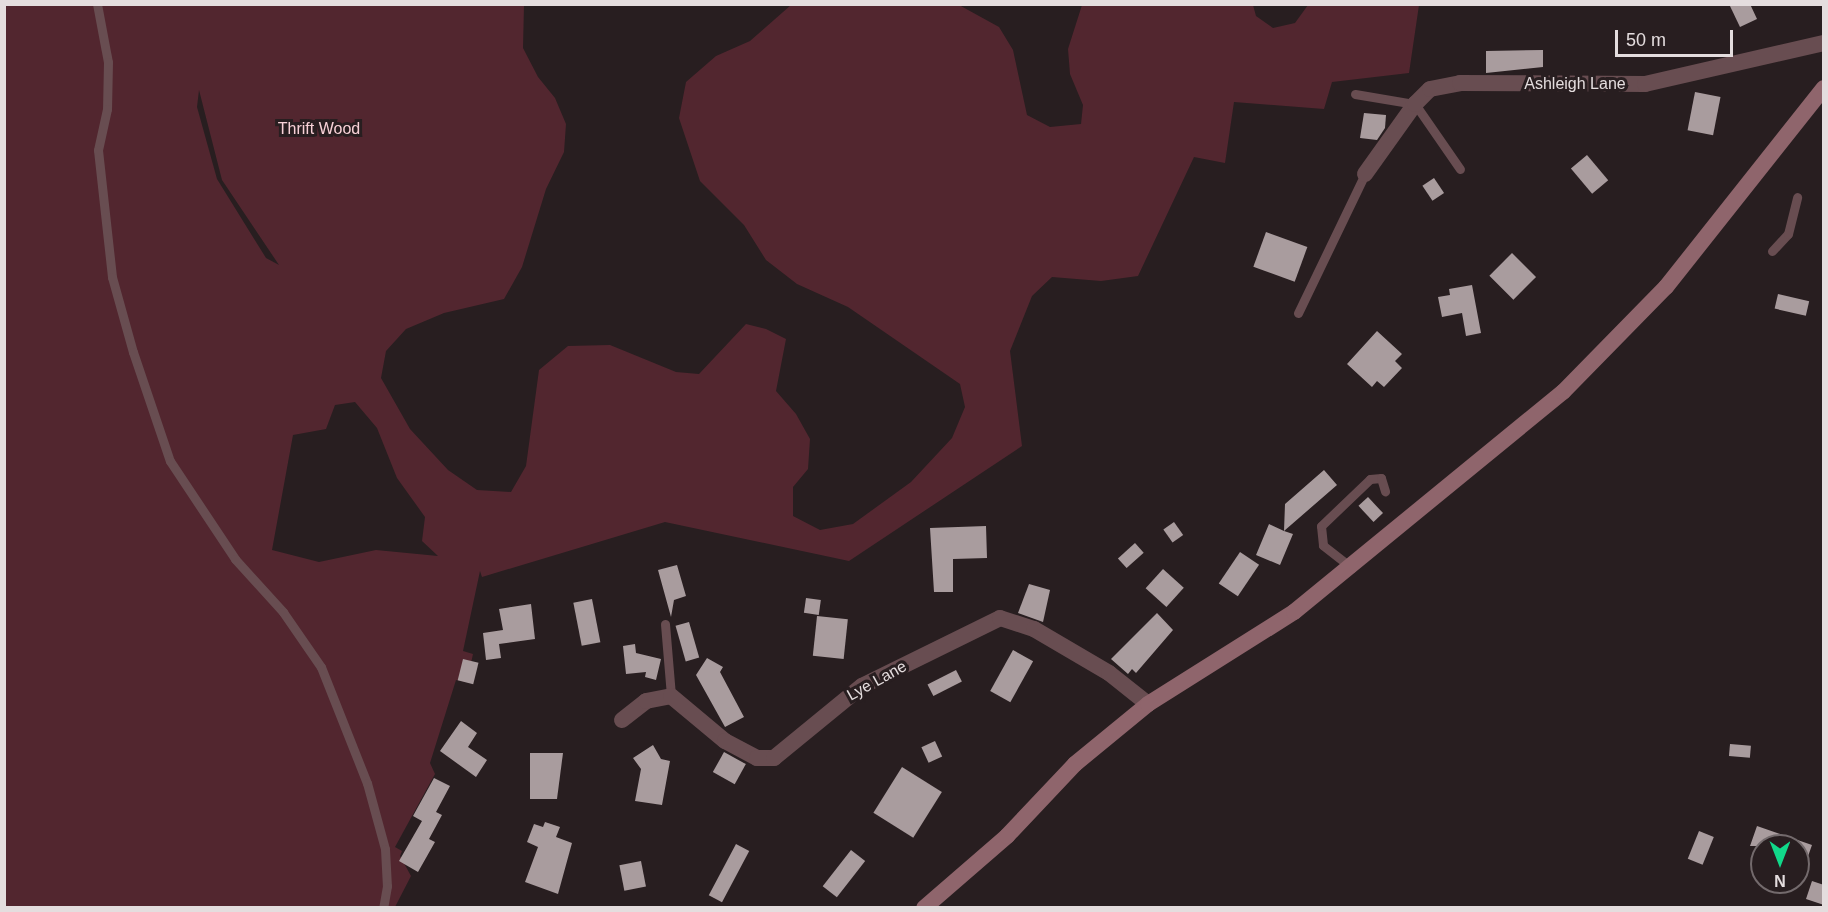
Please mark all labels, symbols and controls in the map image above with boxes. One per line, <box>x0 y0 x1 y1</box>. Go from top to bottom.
scale bar <box>1618 18 1736 56</box>
text: 50 m <box>1626 30 1666 50</box>
street label: Ashleigh Lane <box>1524 74 1626 94</box>
park label: Thrift Wood <box>278 119 360 139</box>
street label: Lye Lane <box>844 657 910 705</box>
north arrow <box>1750 834 1810 894</box>
text: N <box>1774 872 1786 889</box>

